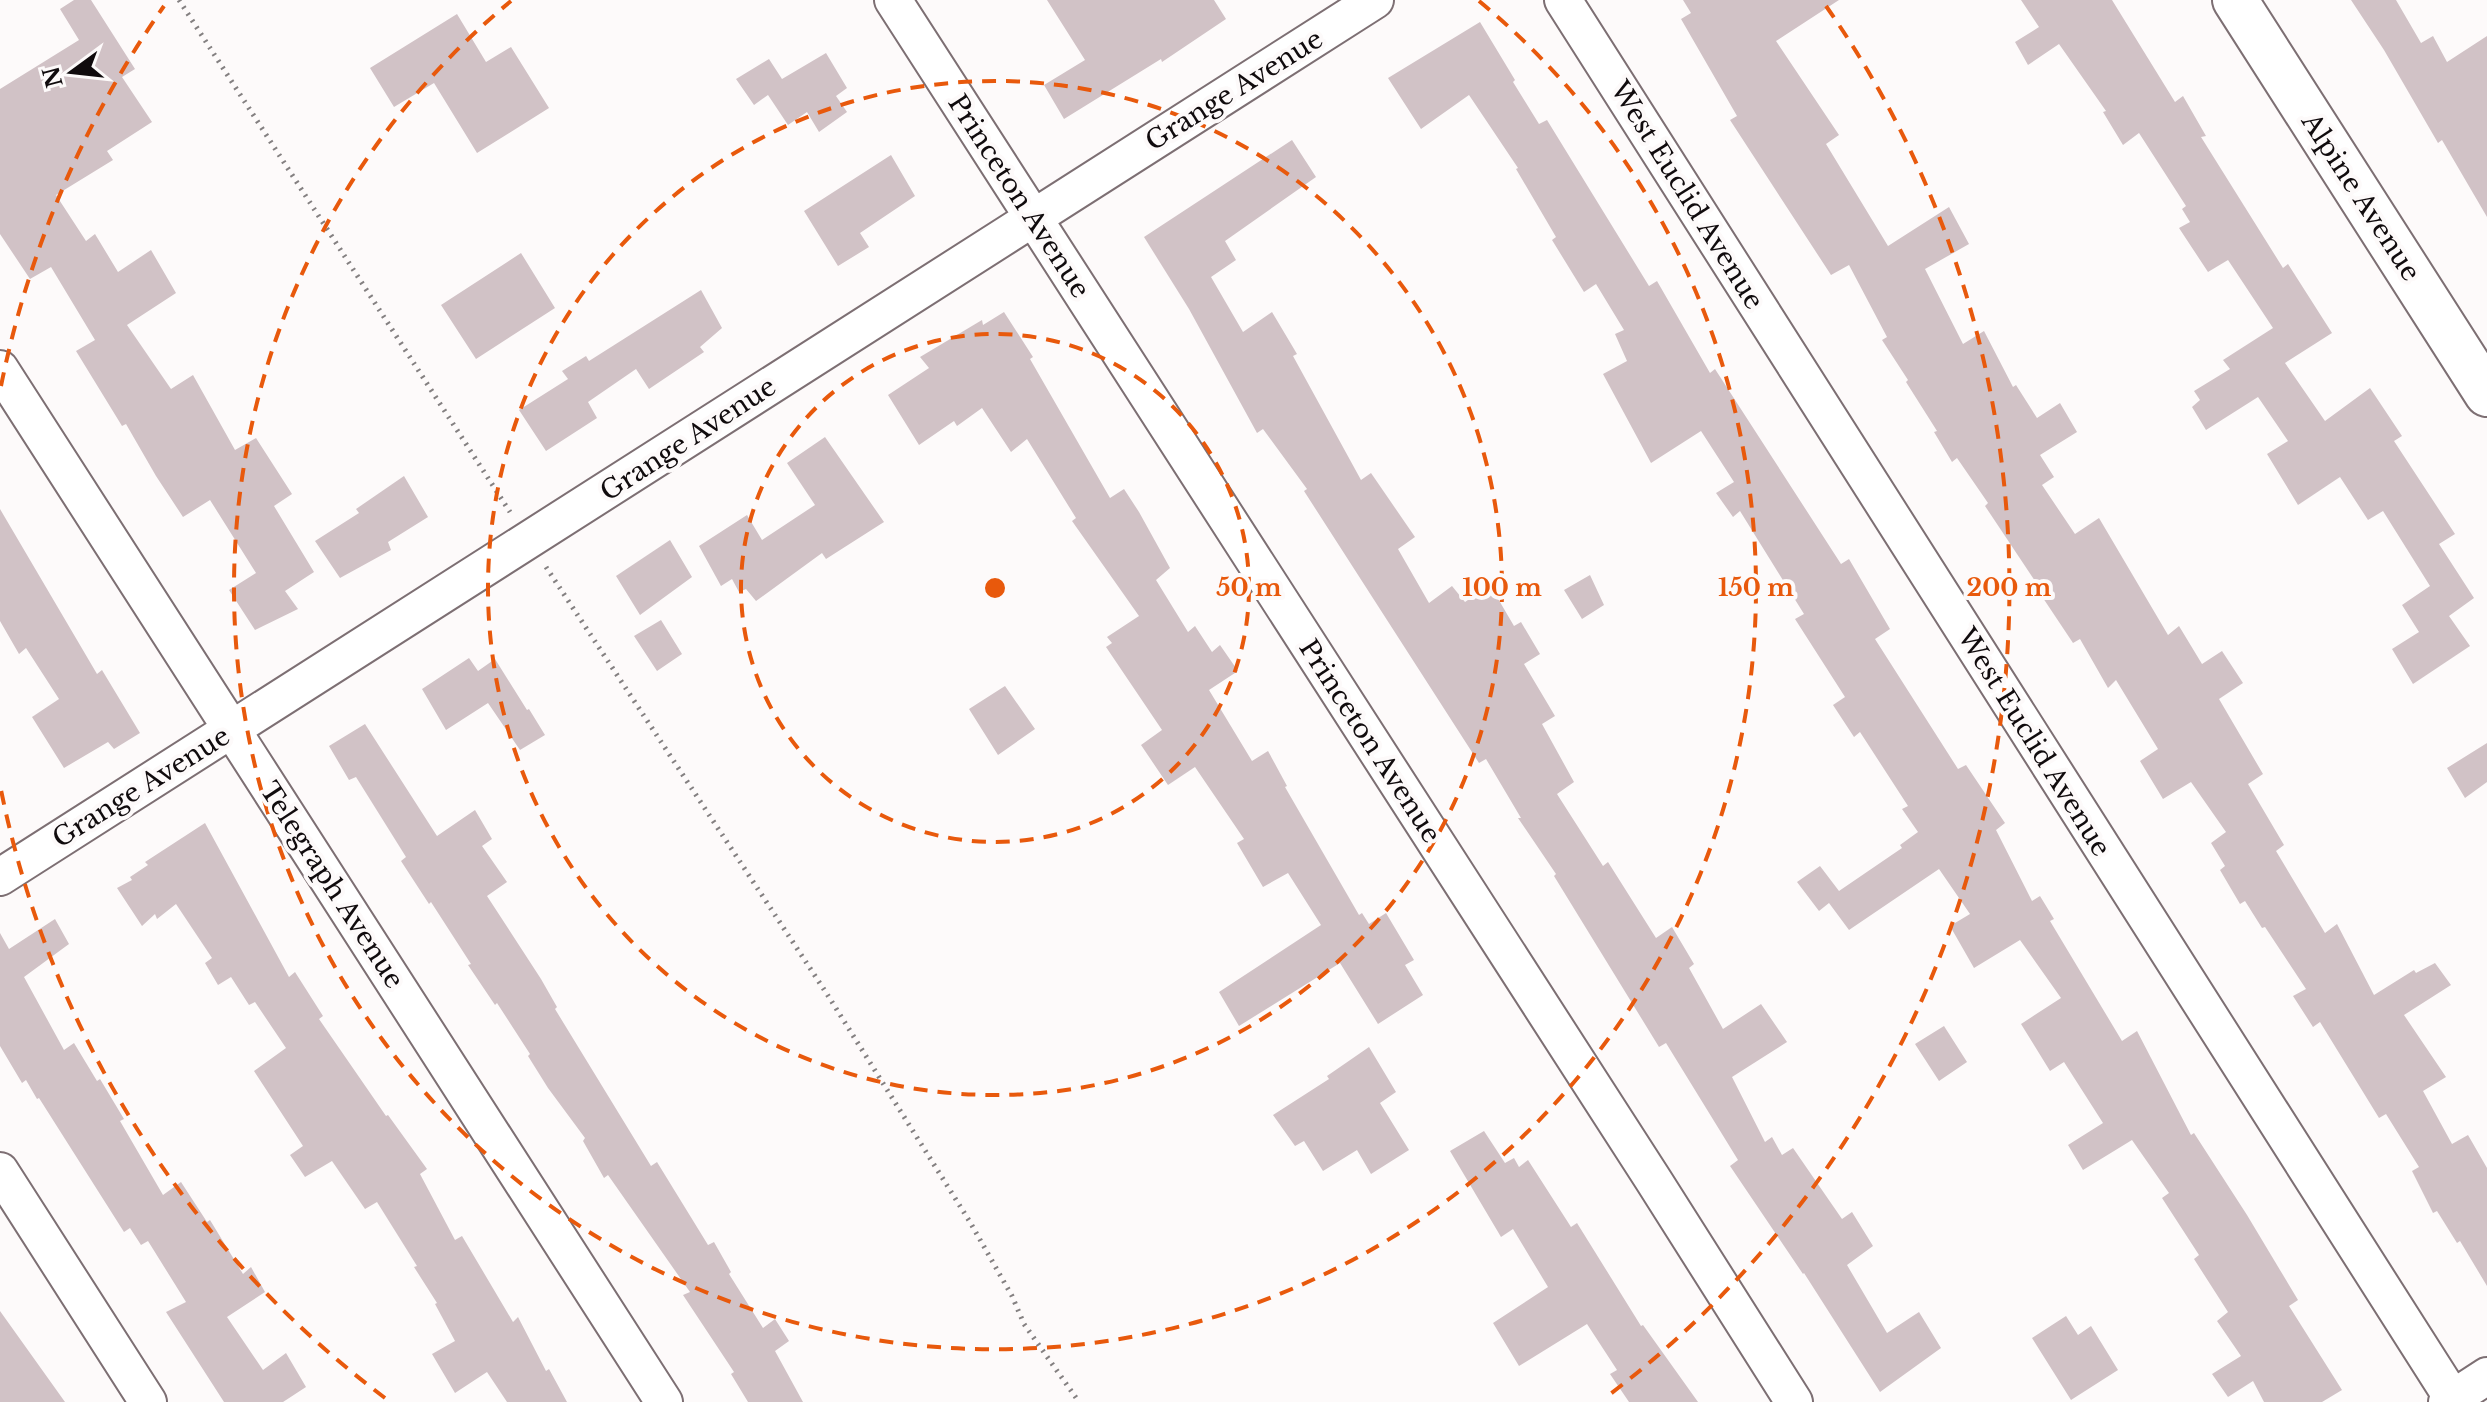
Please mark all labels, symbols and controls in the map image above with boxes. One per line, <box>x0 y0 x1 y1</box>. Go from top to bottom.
street label: Grange Avenue <box>1139 23 1329 157</box>
north arrow <box>32 32 112 112</box>
text: N <box>37 63 69 91</box>
street label: West Euclid Avenue <box>1603 74 1770 315</box>
street label: Princeton Avenue <box>941 88 1097 304</box>
street label: Alpine Avenue <box>2294 106 2427 287</box>
street label: Grange Avenue <box>594 370 782 508</box>
text: 50 m <box>1216 573 1282 602</box>
text: 100 m <box>1462 573 1542 602</box>
text: 150 m <box>1718 573 1794 602</box>
text: 200 m <box>1967 573 2052 602</box>
centre of rings <box>981 574 1009 602</box>
street label: West Euclid Avenue <box>1950 621 2117 862</box>
street label: Princeton Avenue <box>1292 633 1448 849</box>
street label: Grange Avenue <box>46 720 236 854</box>
street label: Telegraph Avenue <box>253 776 411 994</box>

